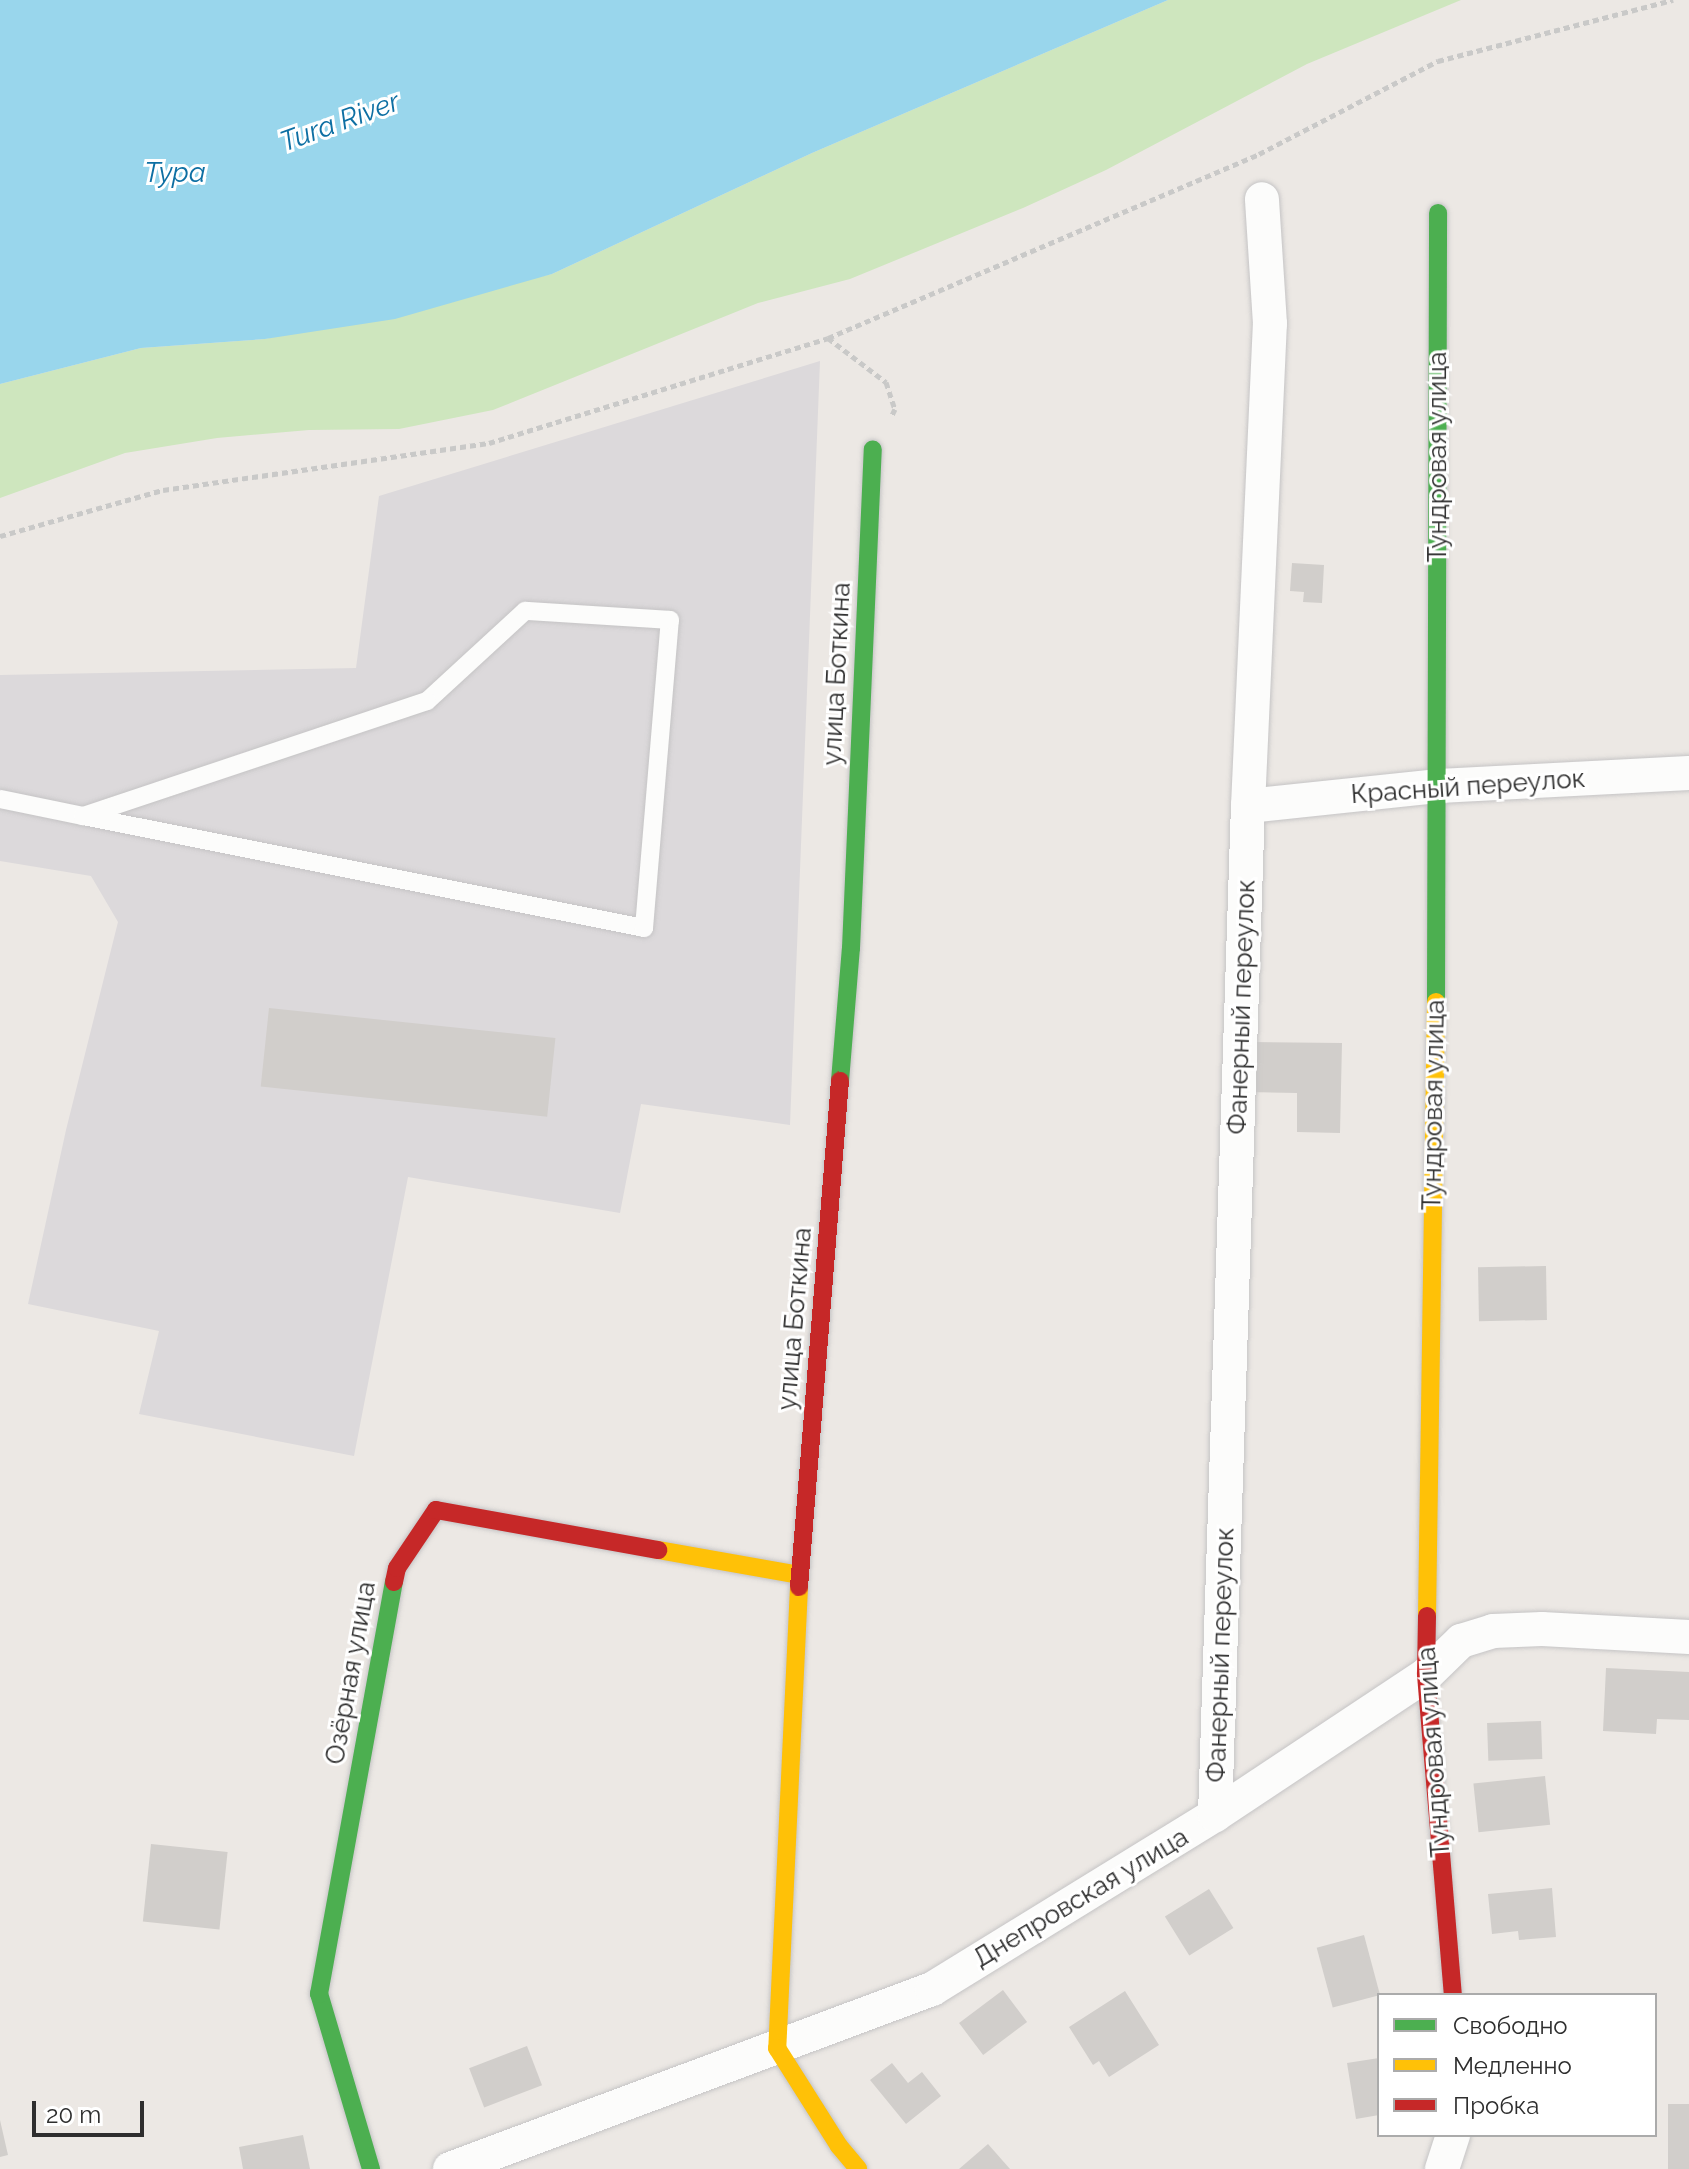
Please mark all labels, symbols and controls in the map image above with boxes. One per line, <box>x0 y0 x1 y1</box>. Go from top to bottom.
water label: Tura River <box>276 85 404 159</box>
water label: Тура <box>144 156 206 190</box>
street label: Тундровая улица <box>1422 351 1454 563</box>
street label: улица Боткина <box>817 582 857 766</box>
street label: Красный переулок <box>1350 763 1586 811</box>
street label: Фанерный переулок <box>1222 879 1262 1135</box>
street label: Тундровая улица <box>1417 999 1451 1211</box>
street label: улица Боткина <box>771 1226 819 1412</box>
street label: Фанерный переулок <box>1201 1527 1241 1783</box>
street label: Озёрная улица <box>320 1579 382 1767</box>
street label: Тундровая улица <box>1411 1646 1457 1858</box>
street label: Днепровская улица <box>968 1821 1194 1975</box>
legend <box>1377 1993 1657 2137</box>
text: Свободно <box>1453 2011 1568 2040</box>
text: Медленно <box>1453 2051 1572 2080</box>
scale bar <box>36 2085 148 2135</box>
text: Пробка <box>1453 2091 1539 2120</box>
text: 20 m <box>46 2100 101 2129</box>

